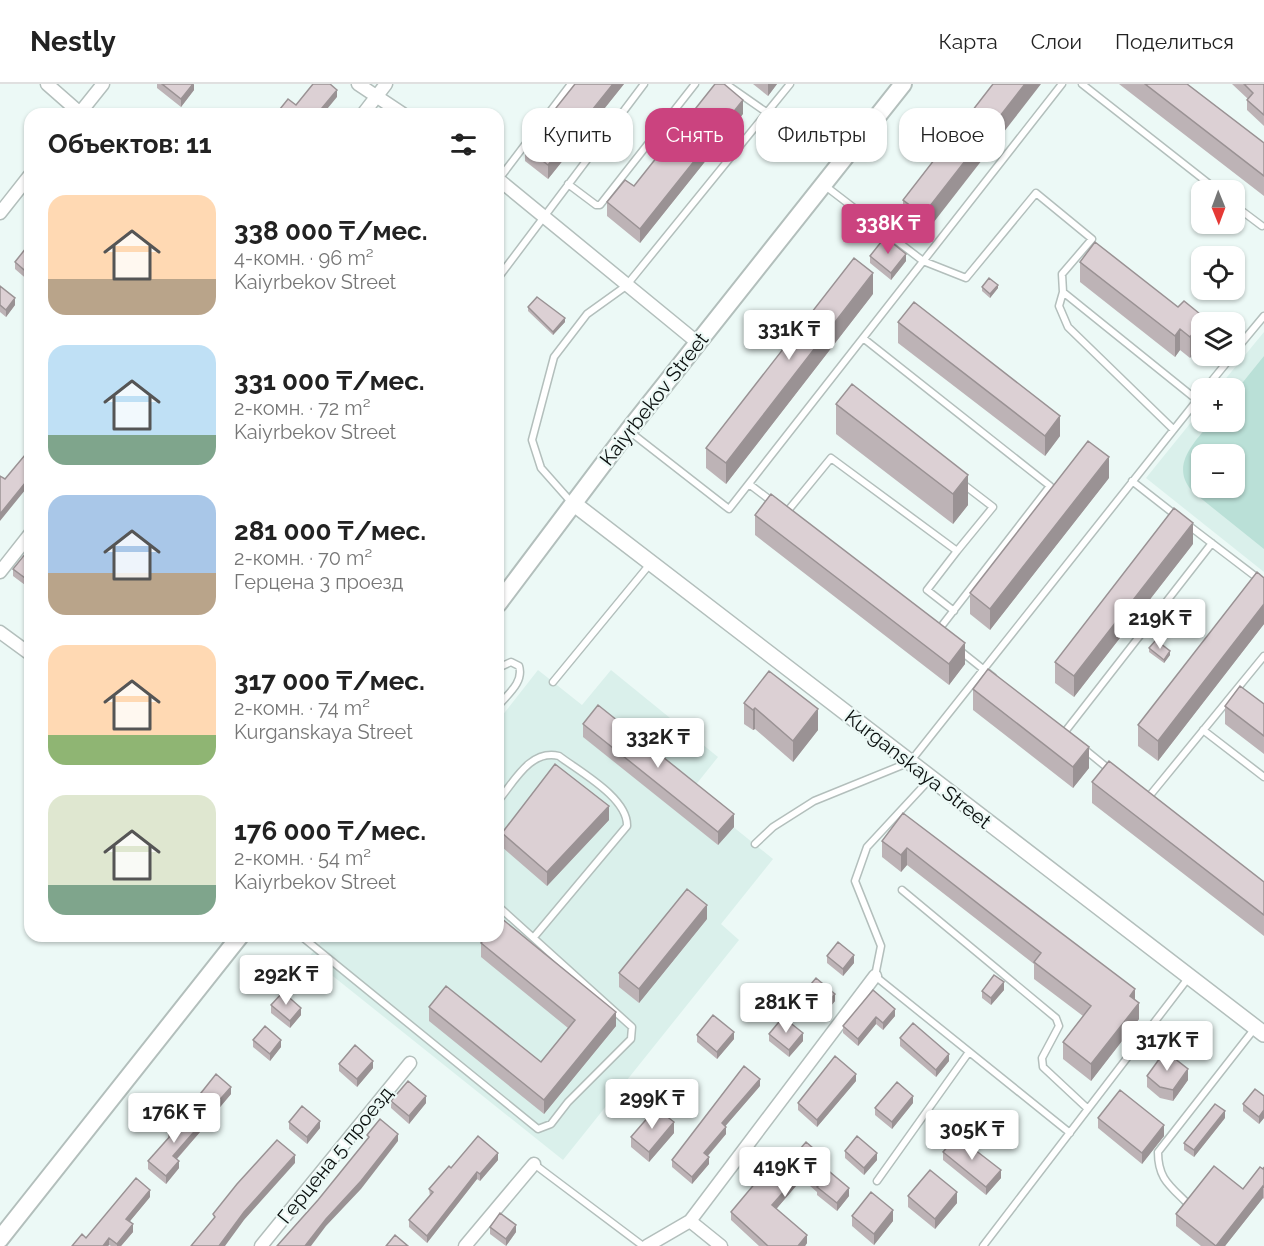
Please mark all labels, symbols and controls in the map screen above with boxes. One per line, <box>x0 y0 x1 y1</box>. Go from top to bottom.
text: Nestly <box>30 25 116 58</box>
text: Карта <box>939 29 998 54</box>
text: Слои <box>1031 29 1082 54</box>
text: Поделиться <box>1115 29 1234 54</box>
chip: Купить <box>522 108 633 162</box>
chip: Снять <box>645 108 744 162</box>
chip: Фильтры <box>756 108 887 162</box>
chip: Новое <box>899 108 1005 162</box>
icon: filters <box>447 128 480 161</box>
text: Объектов: 11 <box>48 129 212 159</box>
north arrow <box>1191 180 1245 234</box>
map controls <box>1191 180 1245 498</box>
pin: 338K ₸ <box>839 204 937 255</box>
text: 338K ₸ <box>856 211 920 235</box>
text: 338 000 ₸/мес. <box>234 216 428 246</box>
icon: home <box>96 219 168 291</box>
text: 4-комн. · 96 m² <box>234 246 374 270</box>
button: locate <box>1191 246 1245 300</box>
text: Kaiyrbekov Street <box>234 270 396 294</box>
pin: 331K ₸ <box>740 310 838 361</box>
button: layers <box>1191 312 1245 366</box>
text: 331K ₸ <box>758 317 820 341</box>
street label: Kaiyrbekov Street <box>595 327 714 470</box>
text: 331 000 ₸/мес. <box>234 366 425 396</box>
icon: home <box>96 369 168 441</box>
button: + <box>1191 378 1245 432</box>
text: 2-комн. · 72 m² <box>234 396 370 420</box>
text: Kaiyrbekov Street <box>234 420 396 444</box>
button: − <box>1191 444 1245 498</box>
text: 281 000 ₸/мес. <box>234 516 426 546</box>
icon: home <box>96 519 168 591</box>
text: 2-комн. · 70 m² <box>234 546 372 570</box>
text: Герцена 3 проезд <box>234 570 403 594</box>
pin: 219K ₸ <box>1111 599 1209 650</box>
text: 219K ₸ <box>1128 606 1192 630</box>
text: 317 000 ₸/мес. <box>234 666 425 696</box>
icon: home <box>96 669 168 741</box>
text: 2-комн. · 74 m² <box>234 696 370 720</box>
street label: Kurganskaya Street <box>840 704 996 834</box>
pin: 332K ₸ <box>609 718 707 769</box>
text: Kurganskaya Street <box>234 720 413 744</box>
text: 332K ₸ <box>626 725 690 749</box>
text: 176 000 ₸/мес. <box>234 816 426 846</box>
icon: home <box>96 819 168 891</box>
text: 2-комн. · 54 m² <box>234 846 371 870</box>
text: Kaiyrbekov Street <box>234 870 396 894</box>
pin: 292K ₸ <box>237 955 335 1006</box>
text: 292K ₸ <box>254 962 318 986</box>
pin: 281K ₸ <box>737 983 835 1034</box>
text: 281K ₸ <box>754 990 818 1014</box>
pin: 317K ₸ <box>1118 1021 1216 1072</box>
text: 317K ₸ <box>1136 1028 1198 1052</box>
pin: 299K ₸ <box>603 1079 701 1130</box>
street label: Герцена 5 проезд <box>272 1081 398 1228</box>
text: 299K ₸ <box>619 1086 685 1110</box>
pin: 176K ₸ <box>125 1093 223 1144</box>
text: 176K ₸ <box>142 1100 206 1124</box>
pin: 305K ₸ <box>923 1110 1021 1161</box>
text: 305K ₸ <box>940 1117 1004 1141</box>
pin: 419K ₸ <box>736 1147 834 1198</box>
text: 419K ₸ <box>753 1154 817 1178</box>

